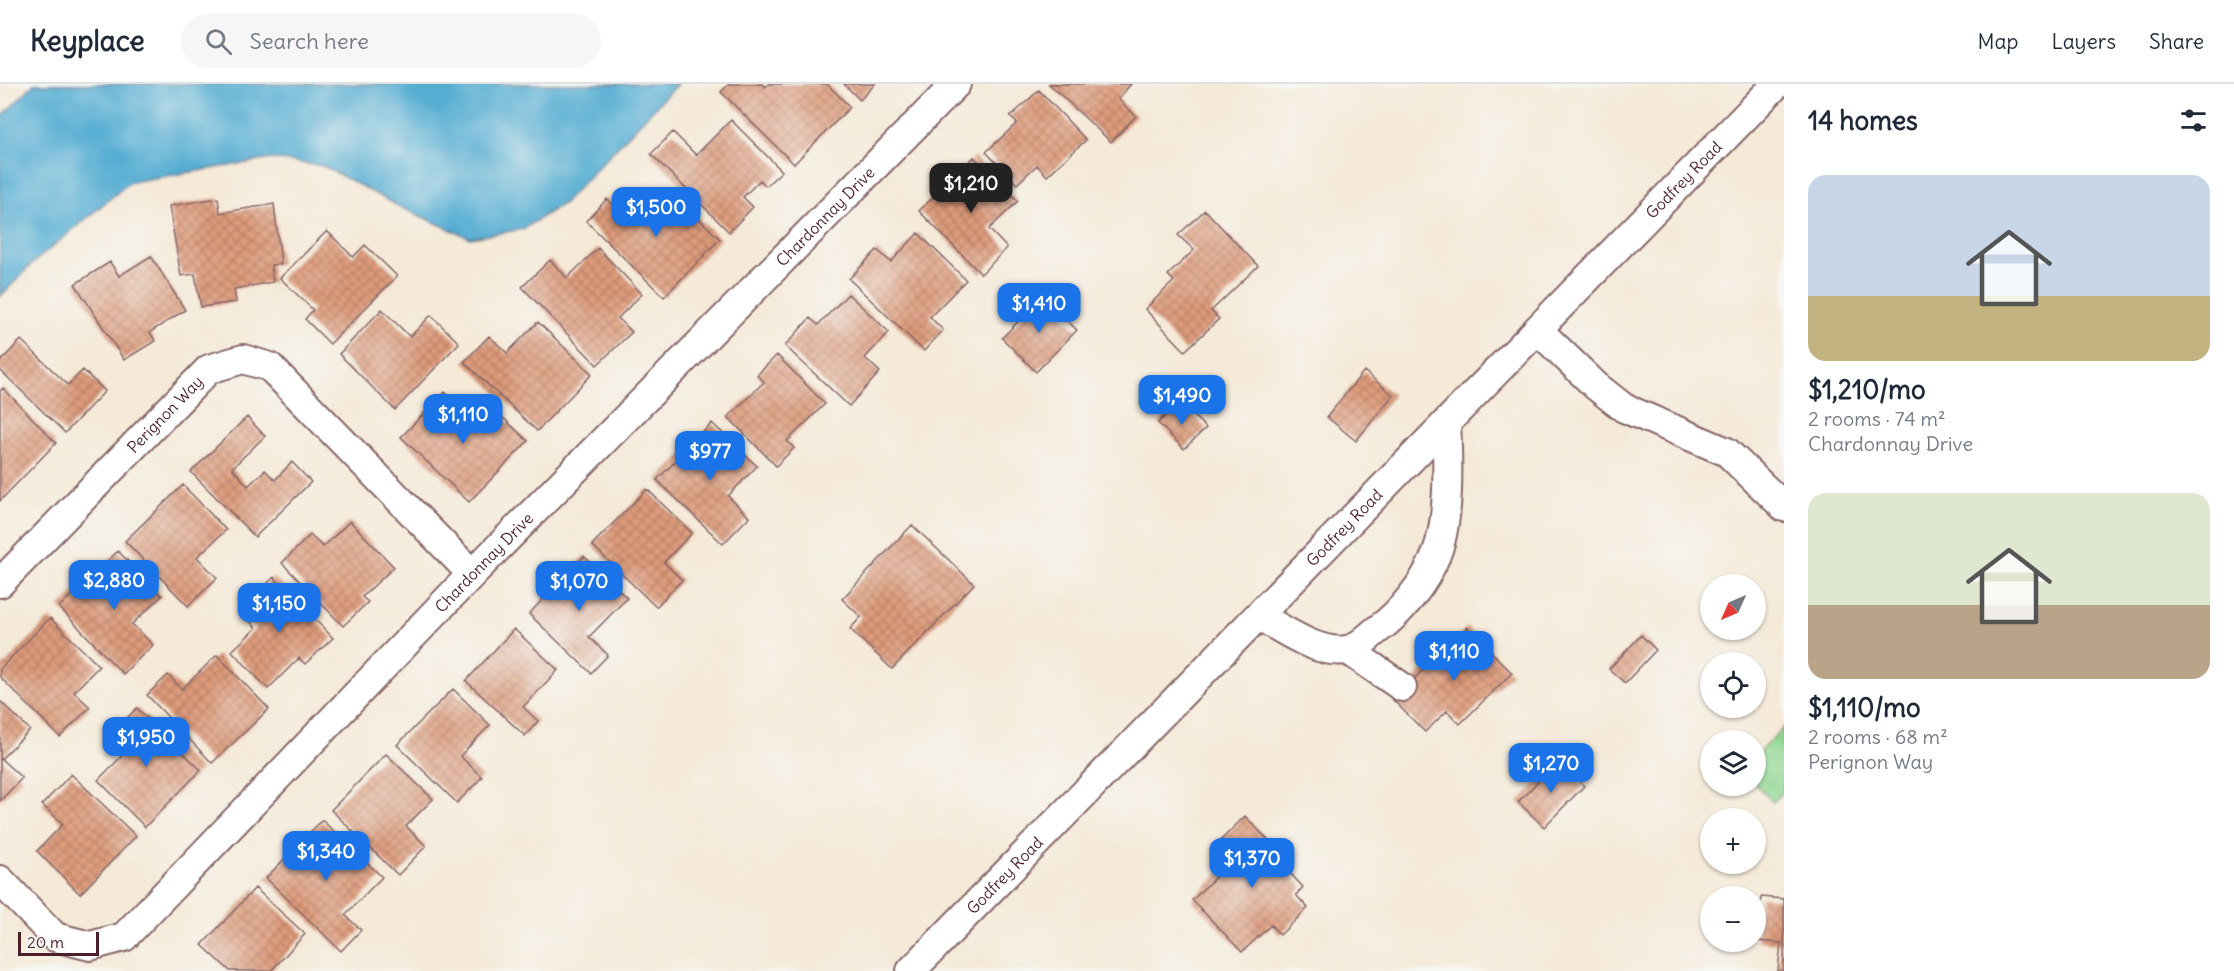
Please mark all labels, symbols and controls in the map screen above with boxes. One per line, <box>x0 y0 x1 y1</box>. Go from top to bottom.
search box <box>181 14 601 68</box>
text: Keyplace <box>30 23 145 59</box>
icon: search <box>202 25 235 58</box>
text: Search here <box>250 27 369 55</box>
text: Map <box>1978 28 2018 55</box>
text: Layers <box>2051 28 2116 55</box>
text: Share <box>2149 28 2204 55</box>
text: 14 homes <box>1808 104 1918 137</box>
icon: filters <box>2177 104 2210 137</box>
street label: Godfrey Road <box>1641 137 1726 223</box>
street label: Chardonnay Drive <box>772 162 879 270</box>
pin: $1,210 <box>922 163 1020 214</box>
text: $1,210 <box>944 170 998 195</box>
pin: $1,500 <box>607 187 705 238</box>
text: $1,500 <box>626 194 686 219</box>
icon: home <box>1955 214 2063 322</box>
pin: $1,410 <box>990 283 1088 334</box>
text: $1,410 <box>1012 290 1066 315</box>
street label: Perignon Way <box>123 371 207 457</box>
text: $1,210/mo <box>1808 373 1926 406</box>
pin: $1,490 <box>1133 375 1231 426</box>
text: $1,490 <box>1153 382 1211 407</box>
pin: $1,110 <box>414 394 512 445</box>
text: $1,110 <box>437 401 489 426</box>
text: 2 rooms · 74 m² <box>1808 406 1945 431</box>
pin: $977 <box>674 431 746 482</box>
text: Chardonnay Drive <box>1808 431 1973 456</box>
text: $977 <box>689 438 731 463</box>
street label: Godfrey Road <box>1302 484 1386 570</box>
street label: Chardonnay Drive <box>431 508 537 617</box>
icon: home <box>1955 532 2063 640</box>
pin: $2,880 <box>65 560 163 611</box>
pin: $1,070 <box>530 561 628 612</box>
text: $2,880 <box>83 567 145 592</box>
text: $1,070 <box>550 568 608 593</box>
north arrow <box>1700 574 1766 640</box>
map controls <box>1700 574 1766 952</box>
pin: $1,150 <box>230 583 328 634</box>
text: $1,150 <box>252 590 306 615</box>
pin: $1,110 <box>1405 631 1503 682</box>
text: $1,110 <box>1428 638 1480 663</box>
button: locate <box>1700 652 1766 718</box>
text: $1,110/mo <box>1808 691 1921 724</box>
pin: $1,950 <box>97 717 195 768</box>
text: $1,950 <box>116 724 176 749</box>
text: 2 rooms · 68 m² <box>1808 724 1948 749</box>
button: layers <box>1700 730 1766 796</box>
pin: $1,270 <box>1502 743 1600 794</box>
text: Perignon Way <box>1808 749 1933 774</box>
text: $1,270 <box>1523 750 1579 775</box>
button: + <box>1700 808 1766 874</box>
pin: $1,340 <box>277 831 375 882</box>
street label: Godfrey Road <box>962 832 1047 918</box>
text: $1,340 <box>297 838 355 863</box>
pin: $1,370 <box>1203 838 1301 889</box>
text: $1,370 <box>1223 845 1281 870</box>
button: − <box>1700 886 1766 952</box>
scale bar <box>18 929 99 956</box>
text: 20 m <box>27 932 64 952</box>

